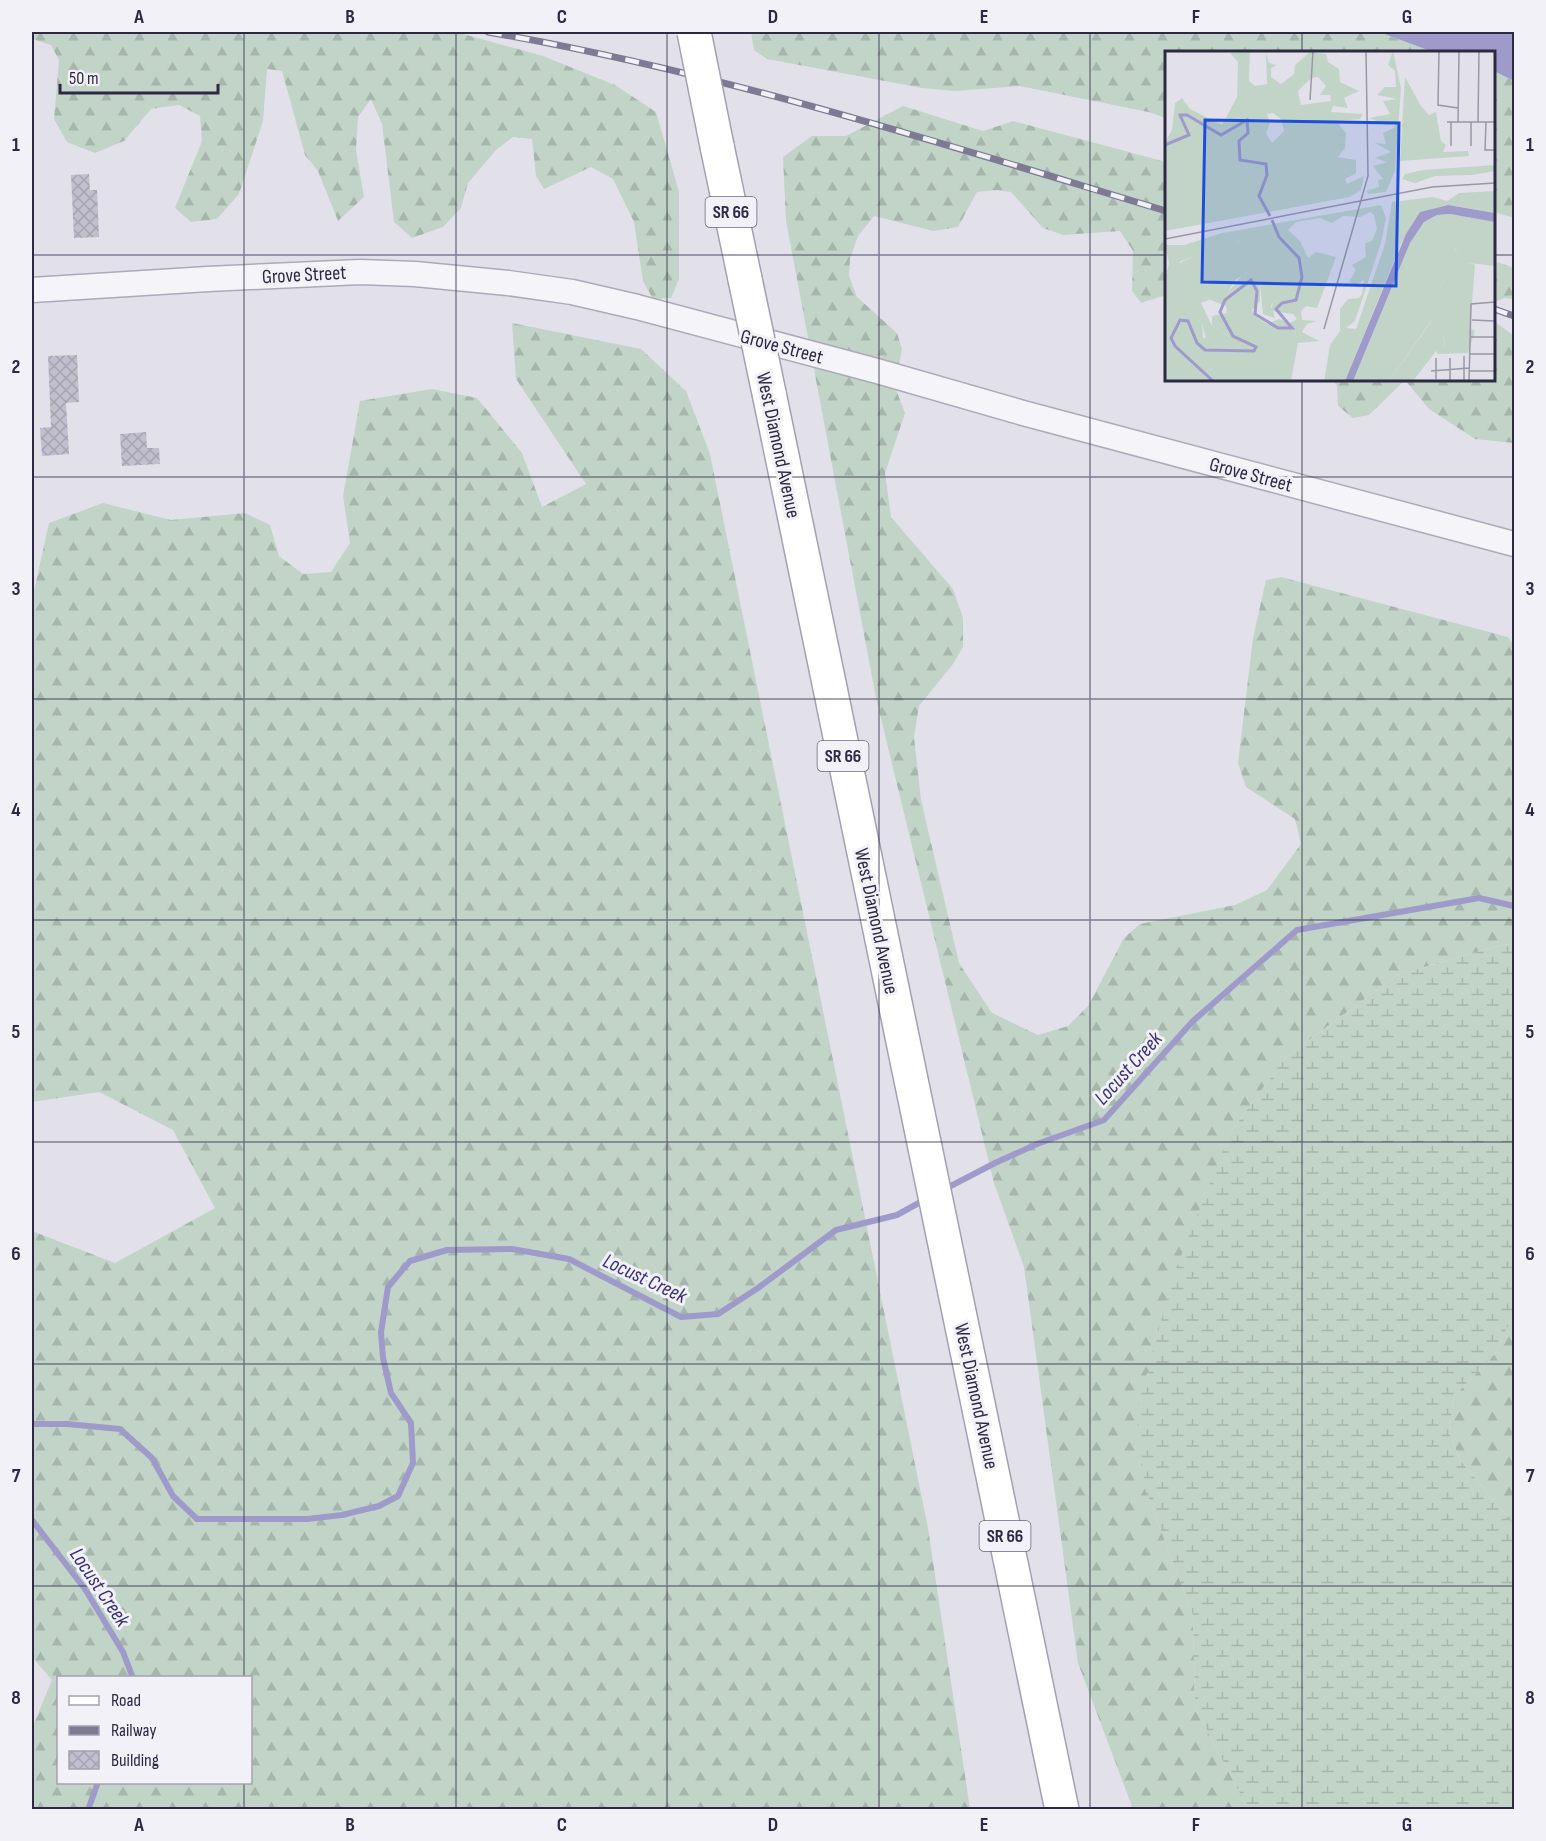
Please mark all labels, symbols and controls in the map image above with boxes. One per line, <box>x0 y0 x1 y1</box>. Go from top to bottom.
text: A <box>133 5 144 29</box>
text: B <box>345 5 355 29</box>
text: C <box>557 5 567 29</box>
text: D <box>768 5 778 29</box>
text: E <box>980 5 988 29</box>
text: F <box>1192 5 1200 29</box>
text: G <box>1402 5 1412 29</box>
inset map <box>1165 51 1495 381</box>
scale bar <box>60 57 218 95</box>
text: 50 m <box>69 68 99 89</box>
text: 1 <box>12 133 20 157</box>
text: 1 <box>1526 133 1534 157</box>
road number: SR 66 <box>706 197 756 227</box>
street label: Grove Street <box>261 261 347 289</box>
street label: Grove Street <box>738 324 826 370</box>
text: 2 <box>12 355 20 379</box>
text: 2 <box>1526 355 1534 379</box>
street label: West Diamond Avenue <box>751 370 805 520</box>
street label: Grove Street <box>1207 452 1295 498</box>
text: 3 <box>12 577 21 601</box>
text: 3 <box>1526 577 1535 601</box>
road number: SR 66 <box>818 741 868 771</box>
text: 4 <box>11 798 21 822</box>
text: 4 <box>1525 798 1535 822</box>
street label: West Diamond Avenue <box>849 846 903 996</box>
text: 5 <box>12 1020 21 1044</box>
text: 5 <box>1526 1020 1535 1044</box>
water label: Locust Creek <box>1089 1026 1168 1110</box>
text: 6 <box>11 1242 21 1266</box>
text: 6 <box>1525 1242 1535 1266</box>
water label: Locust Creek <box>599 1248 692 1309</box>
street label: West Diamond Avenue <box>949 1321 1003 1471</box>
text: 7 <box>12 1464 21 1488</box>
text: 7 <box>1526 1464 1535 1488</box>
road number: SR 66 <box>980 1521 1030 1551</box>
water label: Locust Creek <box>64 1543 136 1632</box>
legend <box>57 1676 252 1784</box>
text: 8 <box>11 1686 21 1710</box>
text: 8 <box>1525 1686 1535 1710</box>
text: Road <box>111 1690 141 1711</box>
text: Railway <box>111 1720 156 1741</box>
text: Building <box>111 1750 159 1771</box>
text: A <box>133 1813 144 1837</box>
text: B <box>345 1813 355 1837</box>
text: C <box>557 1813 567 1837</box>
text: D <box>768 1813 778 1837</box>
text: E <box>980 1813 988 1837</box>
text: F <box>1192 1813 1200 1837</box>
text: G <box>1402 1813 1412 1837</box>

